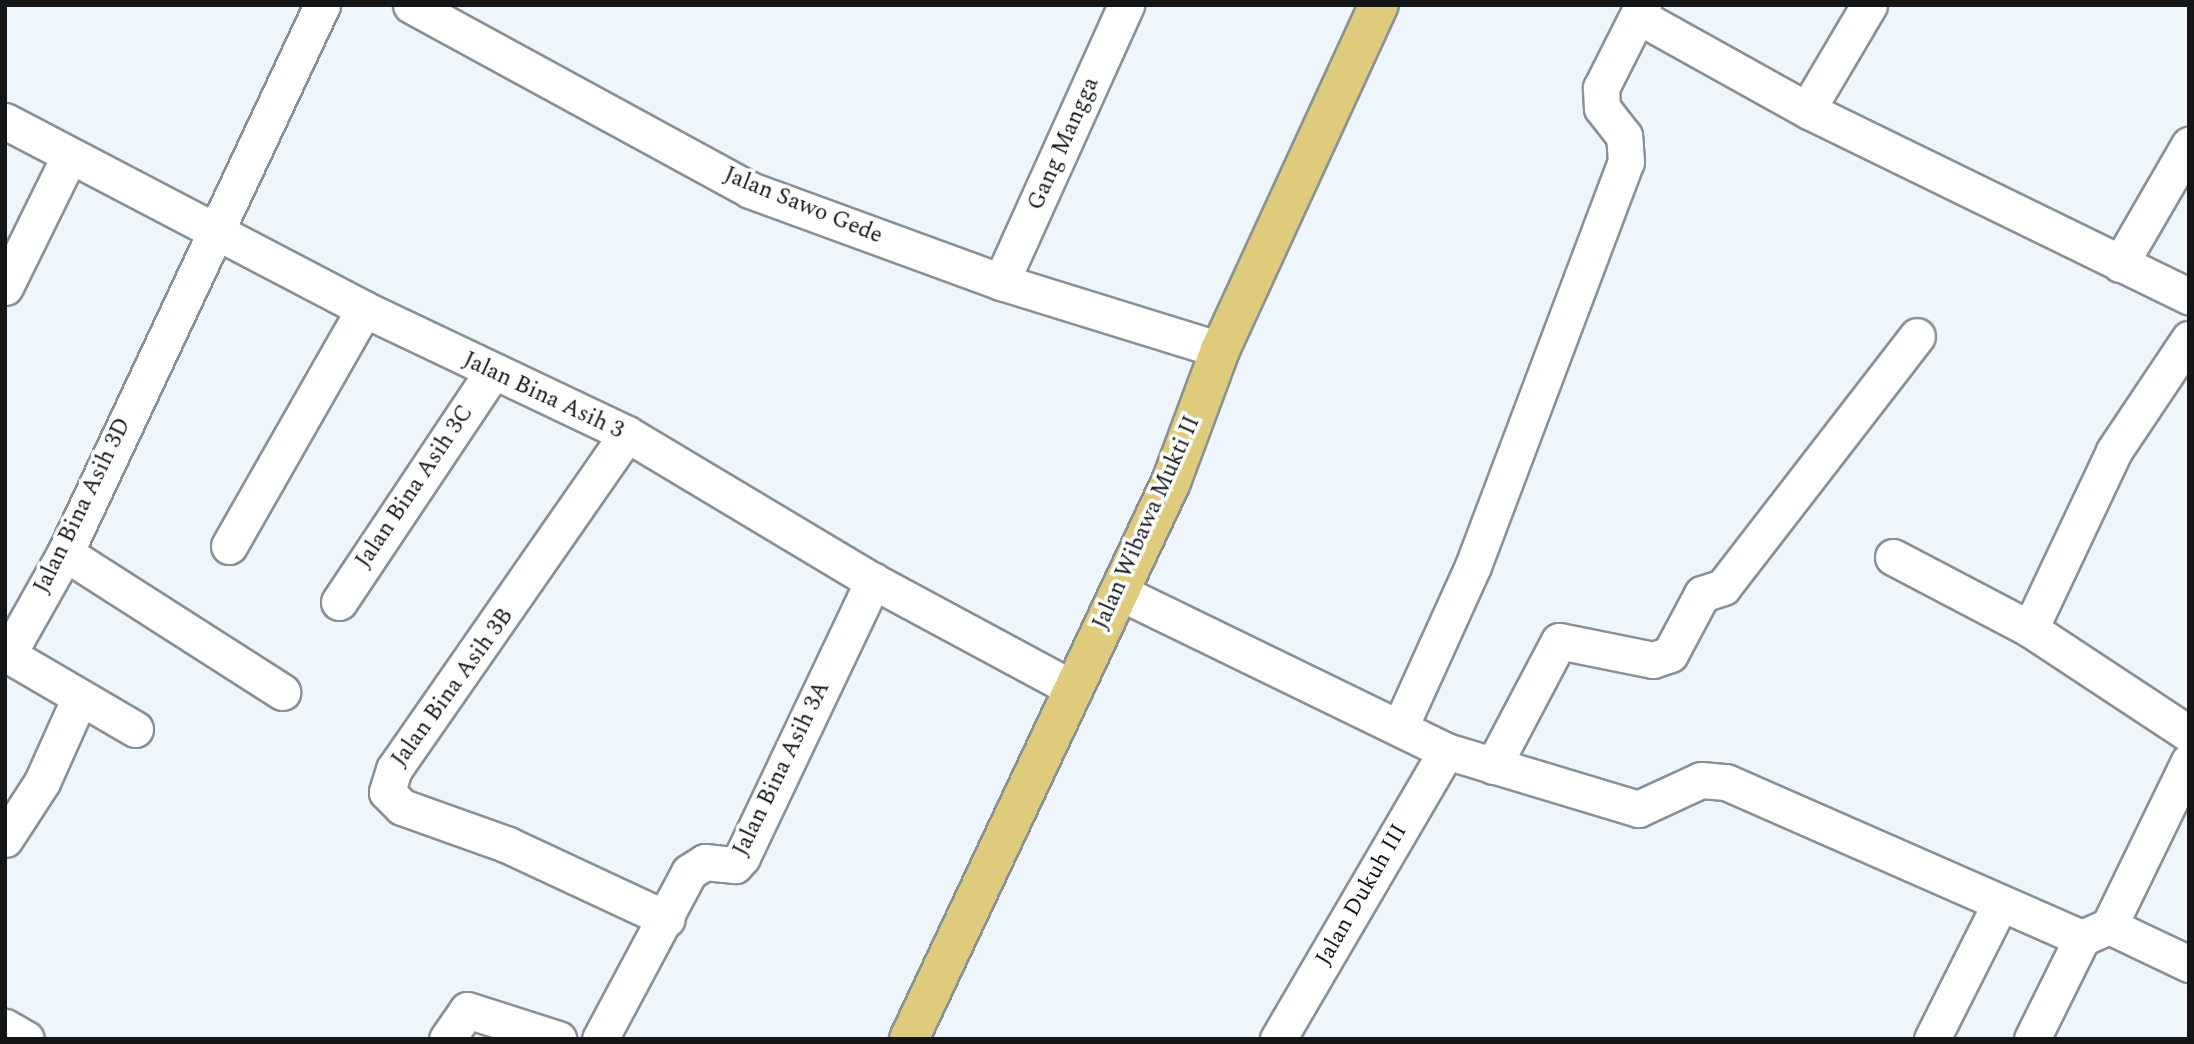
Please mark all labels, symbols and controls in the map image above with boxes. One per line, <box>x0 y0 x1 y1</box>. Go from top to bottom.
street label: Gang Mangga <box>1022 73 1106 215</box>
street label: Jalan Sawo Gede <box>720 162 886 250</box>
street label: Jalan Bina Asih 3 <box>458 347 628 445</box>
street label: Jalan Bina Asih 3C <box>350 400 480 574</box>
street label: Jalan Wibawa Mukti II <box>1087 412 1207 634</box>
street label: Jalan Bina Asih 3D <box>29 414 137 598</box>
street label: Jalan Bina Asih 3B <box>386 603 520 773</box>
street label: Jalan Bina Asih 3A <box>728 677 836 861</box>
street label: Jalan Dukuh III <box>1310 819 1414 971</box>

